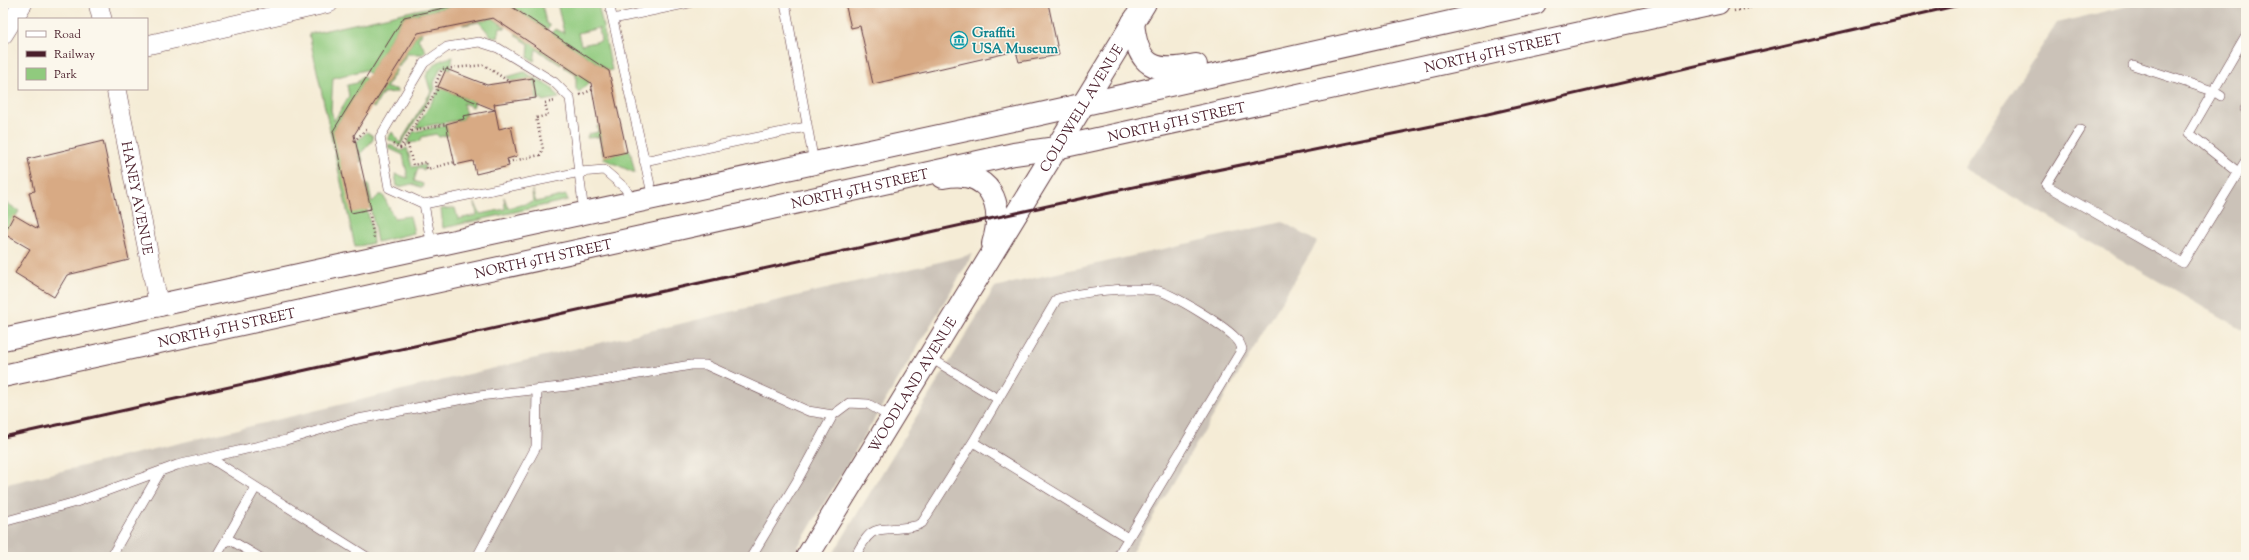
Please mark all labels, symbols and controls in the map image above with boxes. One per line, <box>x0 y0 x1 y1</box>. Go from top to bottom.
legend <box>18 18 148 90</box>
place label: Graffiti USA Museum <box>972 24 1059 60</box>
text: Road <box>54 26 81 44</box>
street label: NORTH 9TH STREET <box>1423 29 1564 79</box>
museum icon: Graffiti USA Museum <box>949 30 969 50</box>
street label: COLDWELL AVENUE <box>1036 41 1130 177</box>
text: Railway <box>54 46 95 64</box>
text: Park <box>54 66 77 84</box>
street label: NORTH 9TH STREET <box>1106 99 1248 148</box>
street label: HANEY AVENUE <box>115 140 157 257</box>
street label: NORTH 9TH STREET <box>789 165 931 215</box>
street label: NORTH 9TH STREET <box>473 236 615 285</box>
street label: NORTH 9TH STREET <box>156 304 298 354</box>
street label: WOODLAND AVENUE <box>865 314 963 457</box>

